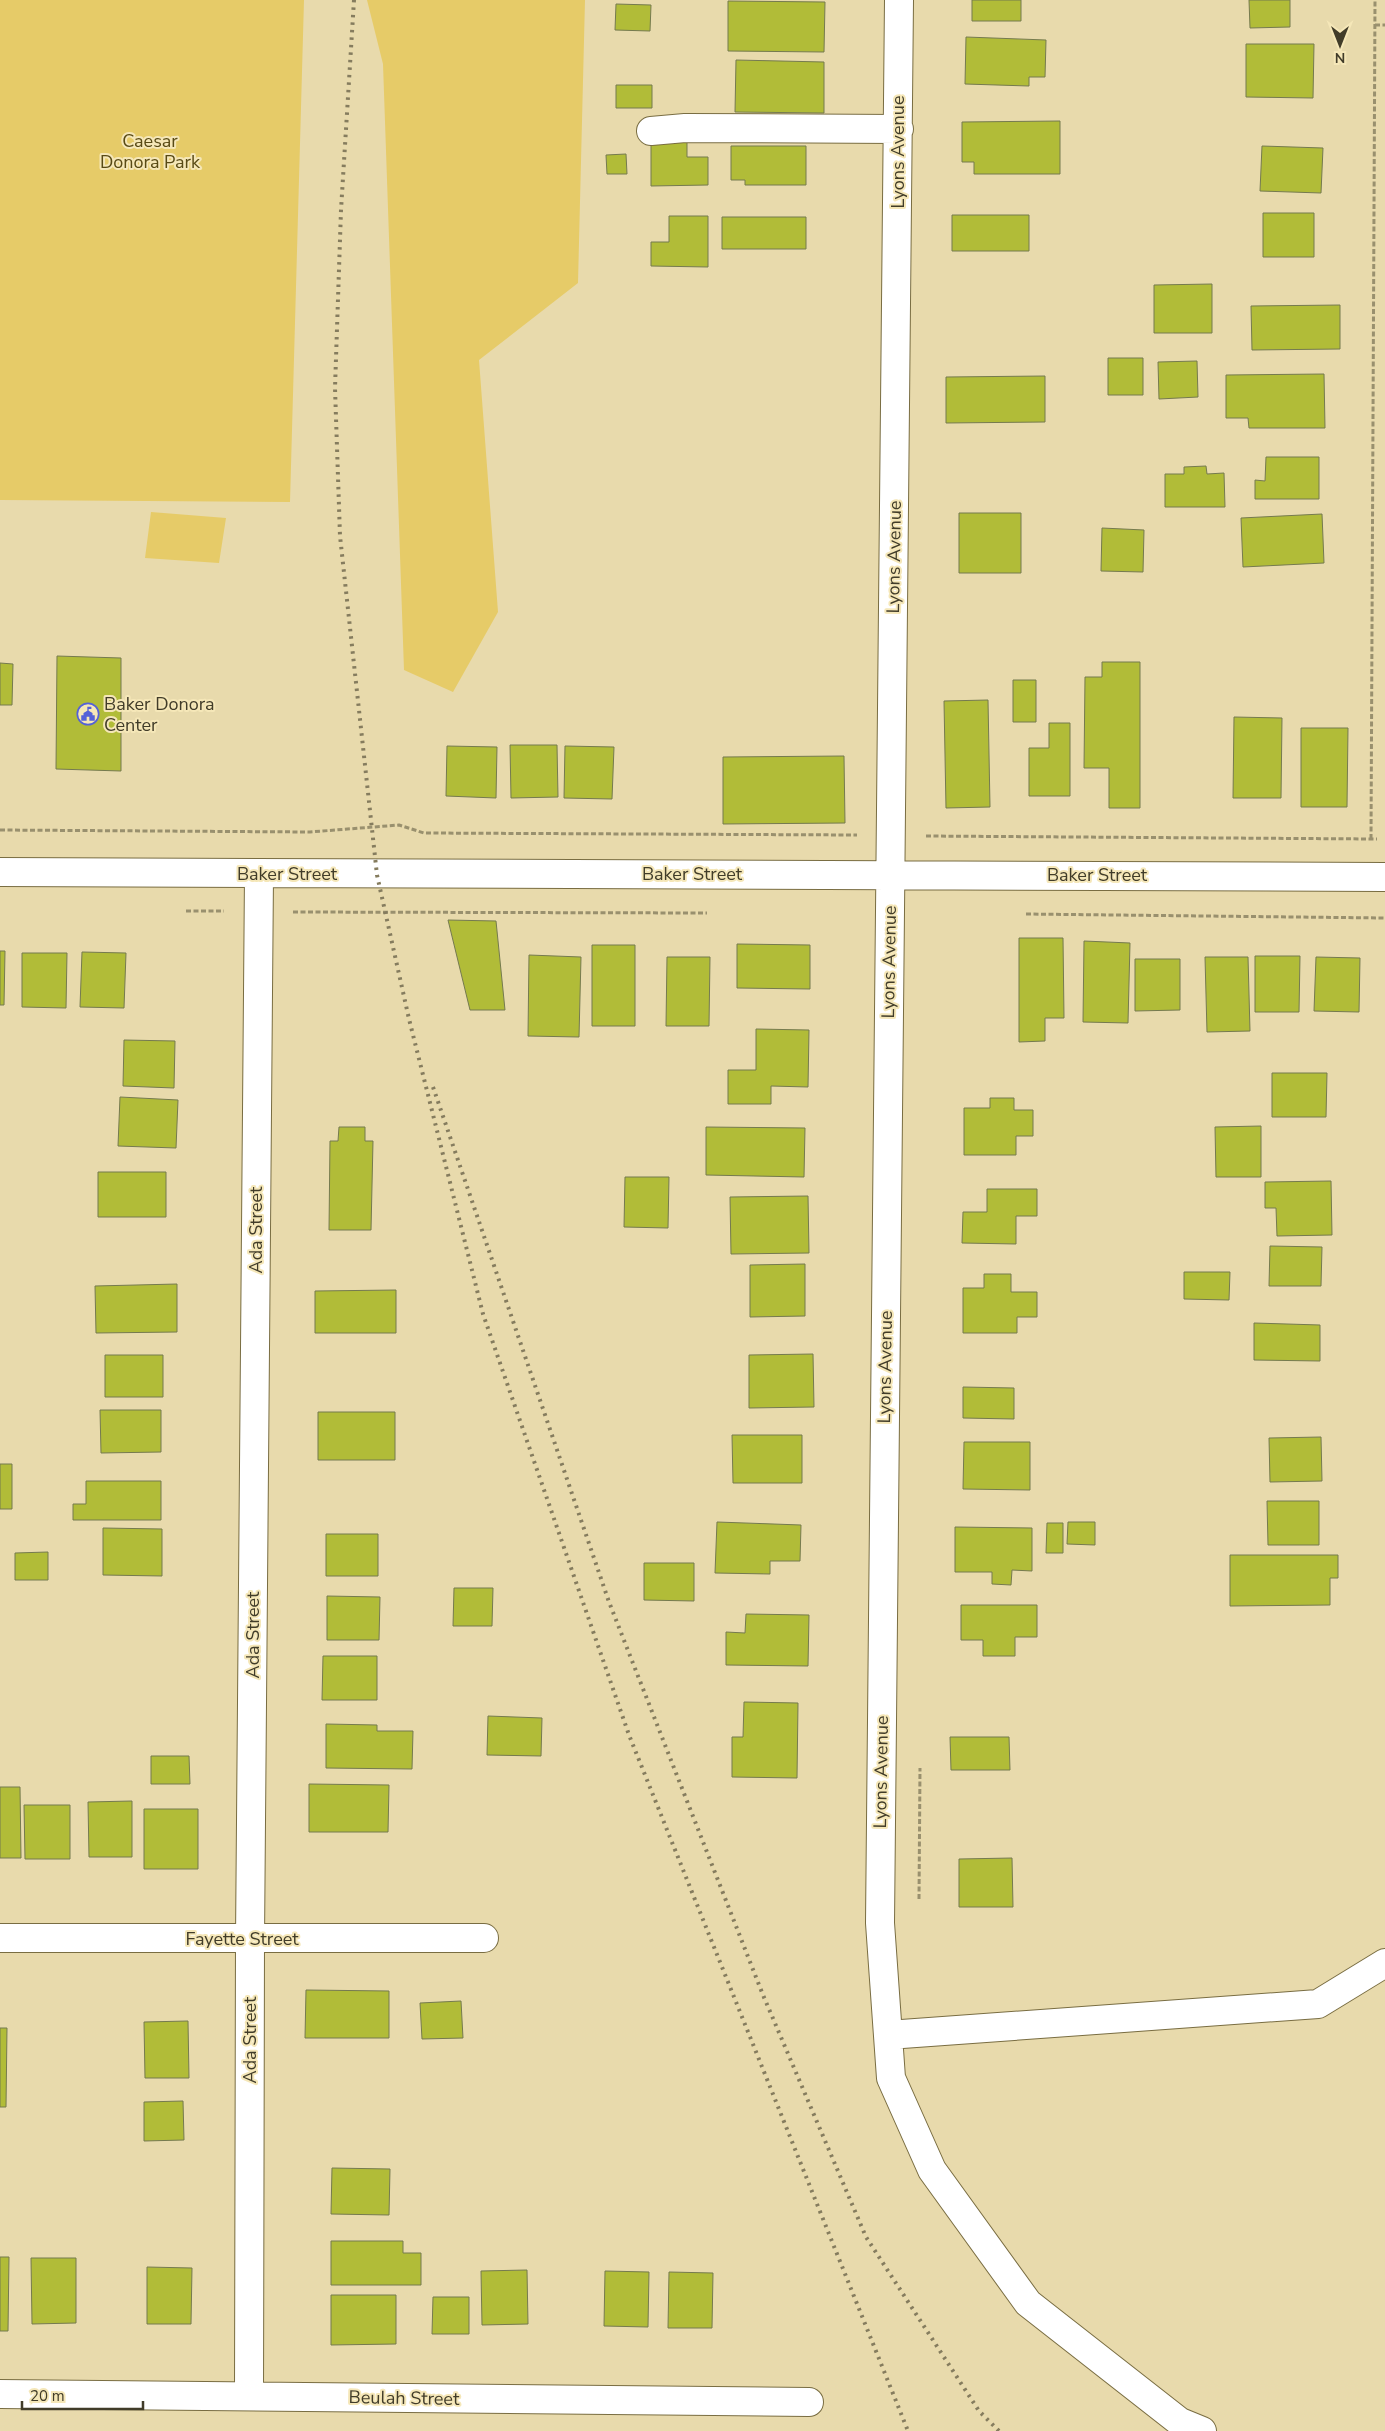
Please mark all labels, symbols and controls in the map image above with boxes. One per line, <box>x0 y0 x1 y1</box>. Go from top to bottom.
north arrow <box>1315 20 1365 70</box>
text: N <box>1335 48 1345 67</box>
street label: Lyons Avenue <box>886 96 910 208</box>
park label: Caesar Donora Park <box>100 129 201 174</box>
street label: Lyons Avenue <box>881 500 907 614</box>
place label: Baker Donora Center <box>104 692 215 737</box>
public building icon: Baker Donora Center <box>76 702 100 726</box>
street label: Baker Street <box>237 862 338 886</box>
street label: Baker Street <box>642 862 743 886</box>
street label: Baker Street <box>1047 863 1148 887</box>
street label: Lyons Avenue <box>876 905 902 1019</box>
street label: Ada Street <box>244 1186 268 1273</box>
street label: Lyons Avenue <box>872 1310 898 1424</box>
street label: Ada Street <box>241 1591 265 1678</box>
street label: Lyons Avenue <box>868 1715 894 1829</box>
street label: Fayette Street <box>185 1927 299 1951</box>
street label: Ada Street <box>238 1996 262 2083</box>
scale bar <box>22 2378 144 2410</box>
street label: Beulah Street <box>348 2385 460 2411</box>
text: 20 m <box>30 2386 65 2406</box>

